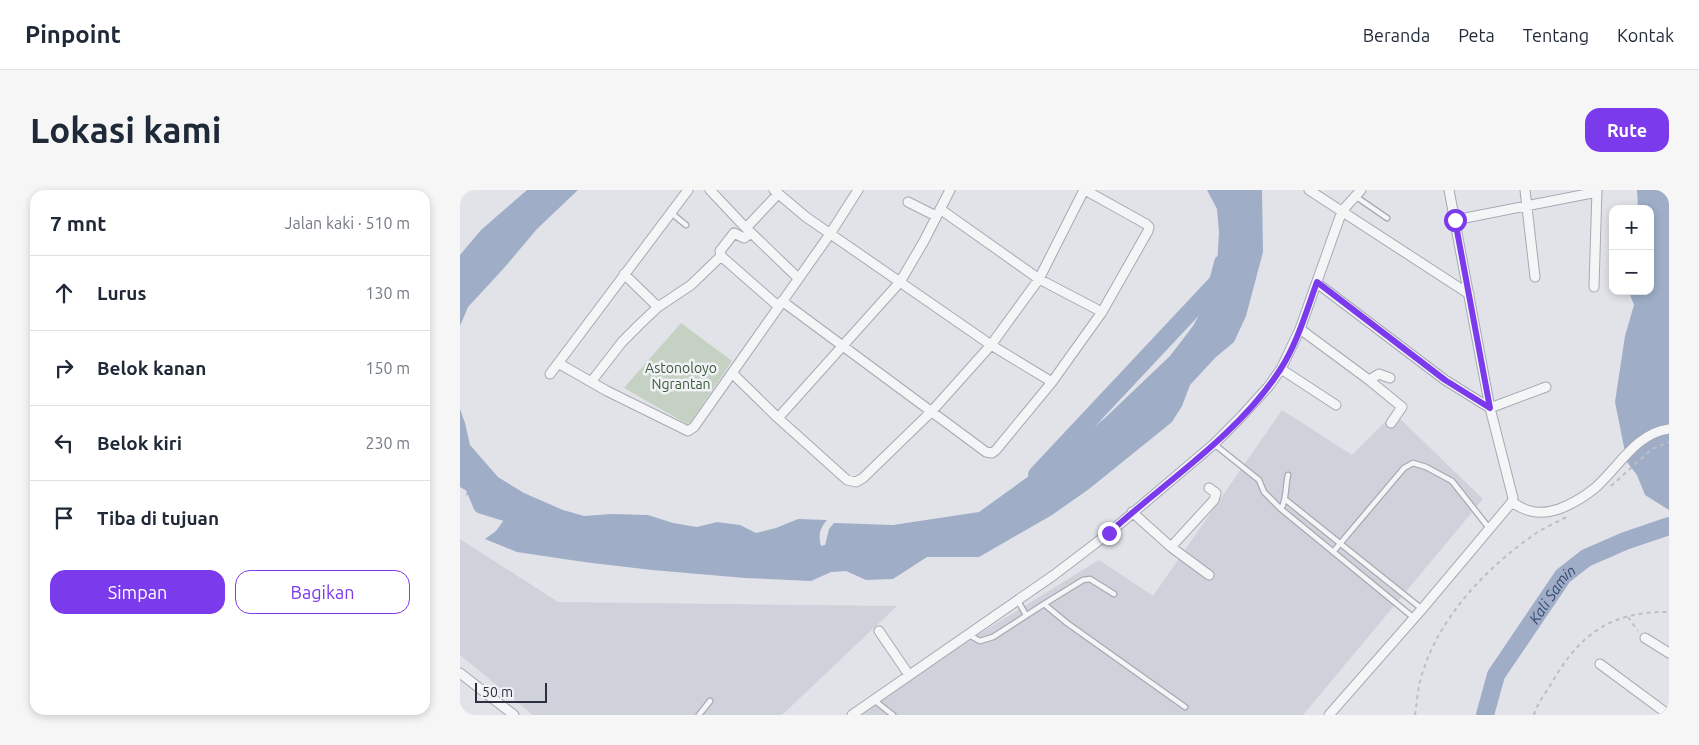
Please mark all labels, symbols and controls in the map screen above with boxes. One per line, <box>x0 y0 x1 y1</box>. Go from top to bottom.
text: Pinpoint <box>25 21 121 48</box>
text: Beranda <box>1363 25 1430 45</box>
text: Peta <box>1458 25 1495 45</box>
text: Tentang <box>1523 25 1589 45</box>
text: Kontak <box>1617 25 1674 45</box>
button: Rute <box>1585 108 1669 152</box>
text: Lokasi kami <box>30 110 222 150</box>
map controls <box>1609 205 1654 295</box>
button: + <box>1609 205 1654 250</box>
route start <box>1444 209 1467 232</box>
text: 7 mnt <box>50 211 106 235</box>
text: Jalan kaki · 510 m <box>285 214 410 232</box>
button: − <box>1609 250 1654 295</box>
icon: ahead <box>50 279 78 307</box>
text: Lurus <box>97 282 146 304</box>
text: 130 m <box>365 284 410 302</box>
icon: right <box>50 354 78 382</box>
text: Belok kanan <box>97 357 206 379</box>
text: 150 m <box>365 359 410 377</box>
park label: Astonoloyo Ngrantan <box>645 360 717 392</box>
icon: left <box>50 429 78 457</box>
text: Belok kiri <box>97 432 182 454</box>
text: 230 m <box>365 434 410 452</box>
icon: arrive <box>50 504 78 532</box>
text: Tiba di tujuan <box>97 507 219 529</box>
route end <box>1098 522 1121 545</box>
water label: Kali Samin <box>1525 561 1579 627</box>
button: Simpan <box>50 570 225 614</box>
button: Bagikan <box>235 570 410 614</box>
scale bar <box>475 680 548 703</box>
text: 50 m <box>482 684 513 700</box>

